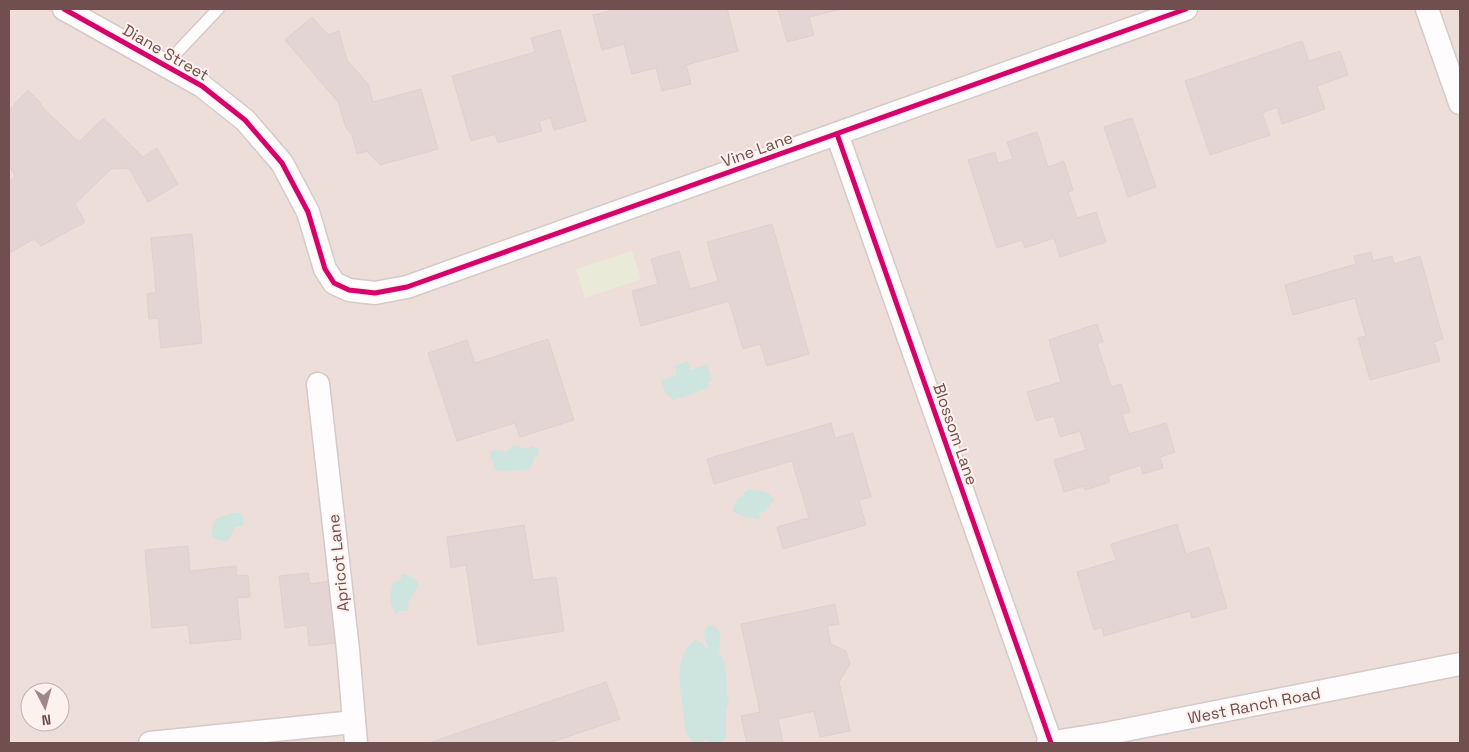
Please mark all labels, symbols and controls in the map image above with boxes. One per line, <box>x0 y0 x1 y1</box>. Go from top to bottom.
street label: Diane Street <box>119 19 213 86</box>
street label: Vine Lane <box>719 127 796 172</box>
street label: Blossom Lane <box>928 381 983 488</box>
street label: Apricot Lane <box>323 513 354 613</box>
north arrow <box>20 682 70 732</box>
street label: West Ranch Road <box>1186 682 1322 729</box>
text: N <box>41 710 52 729</box>

